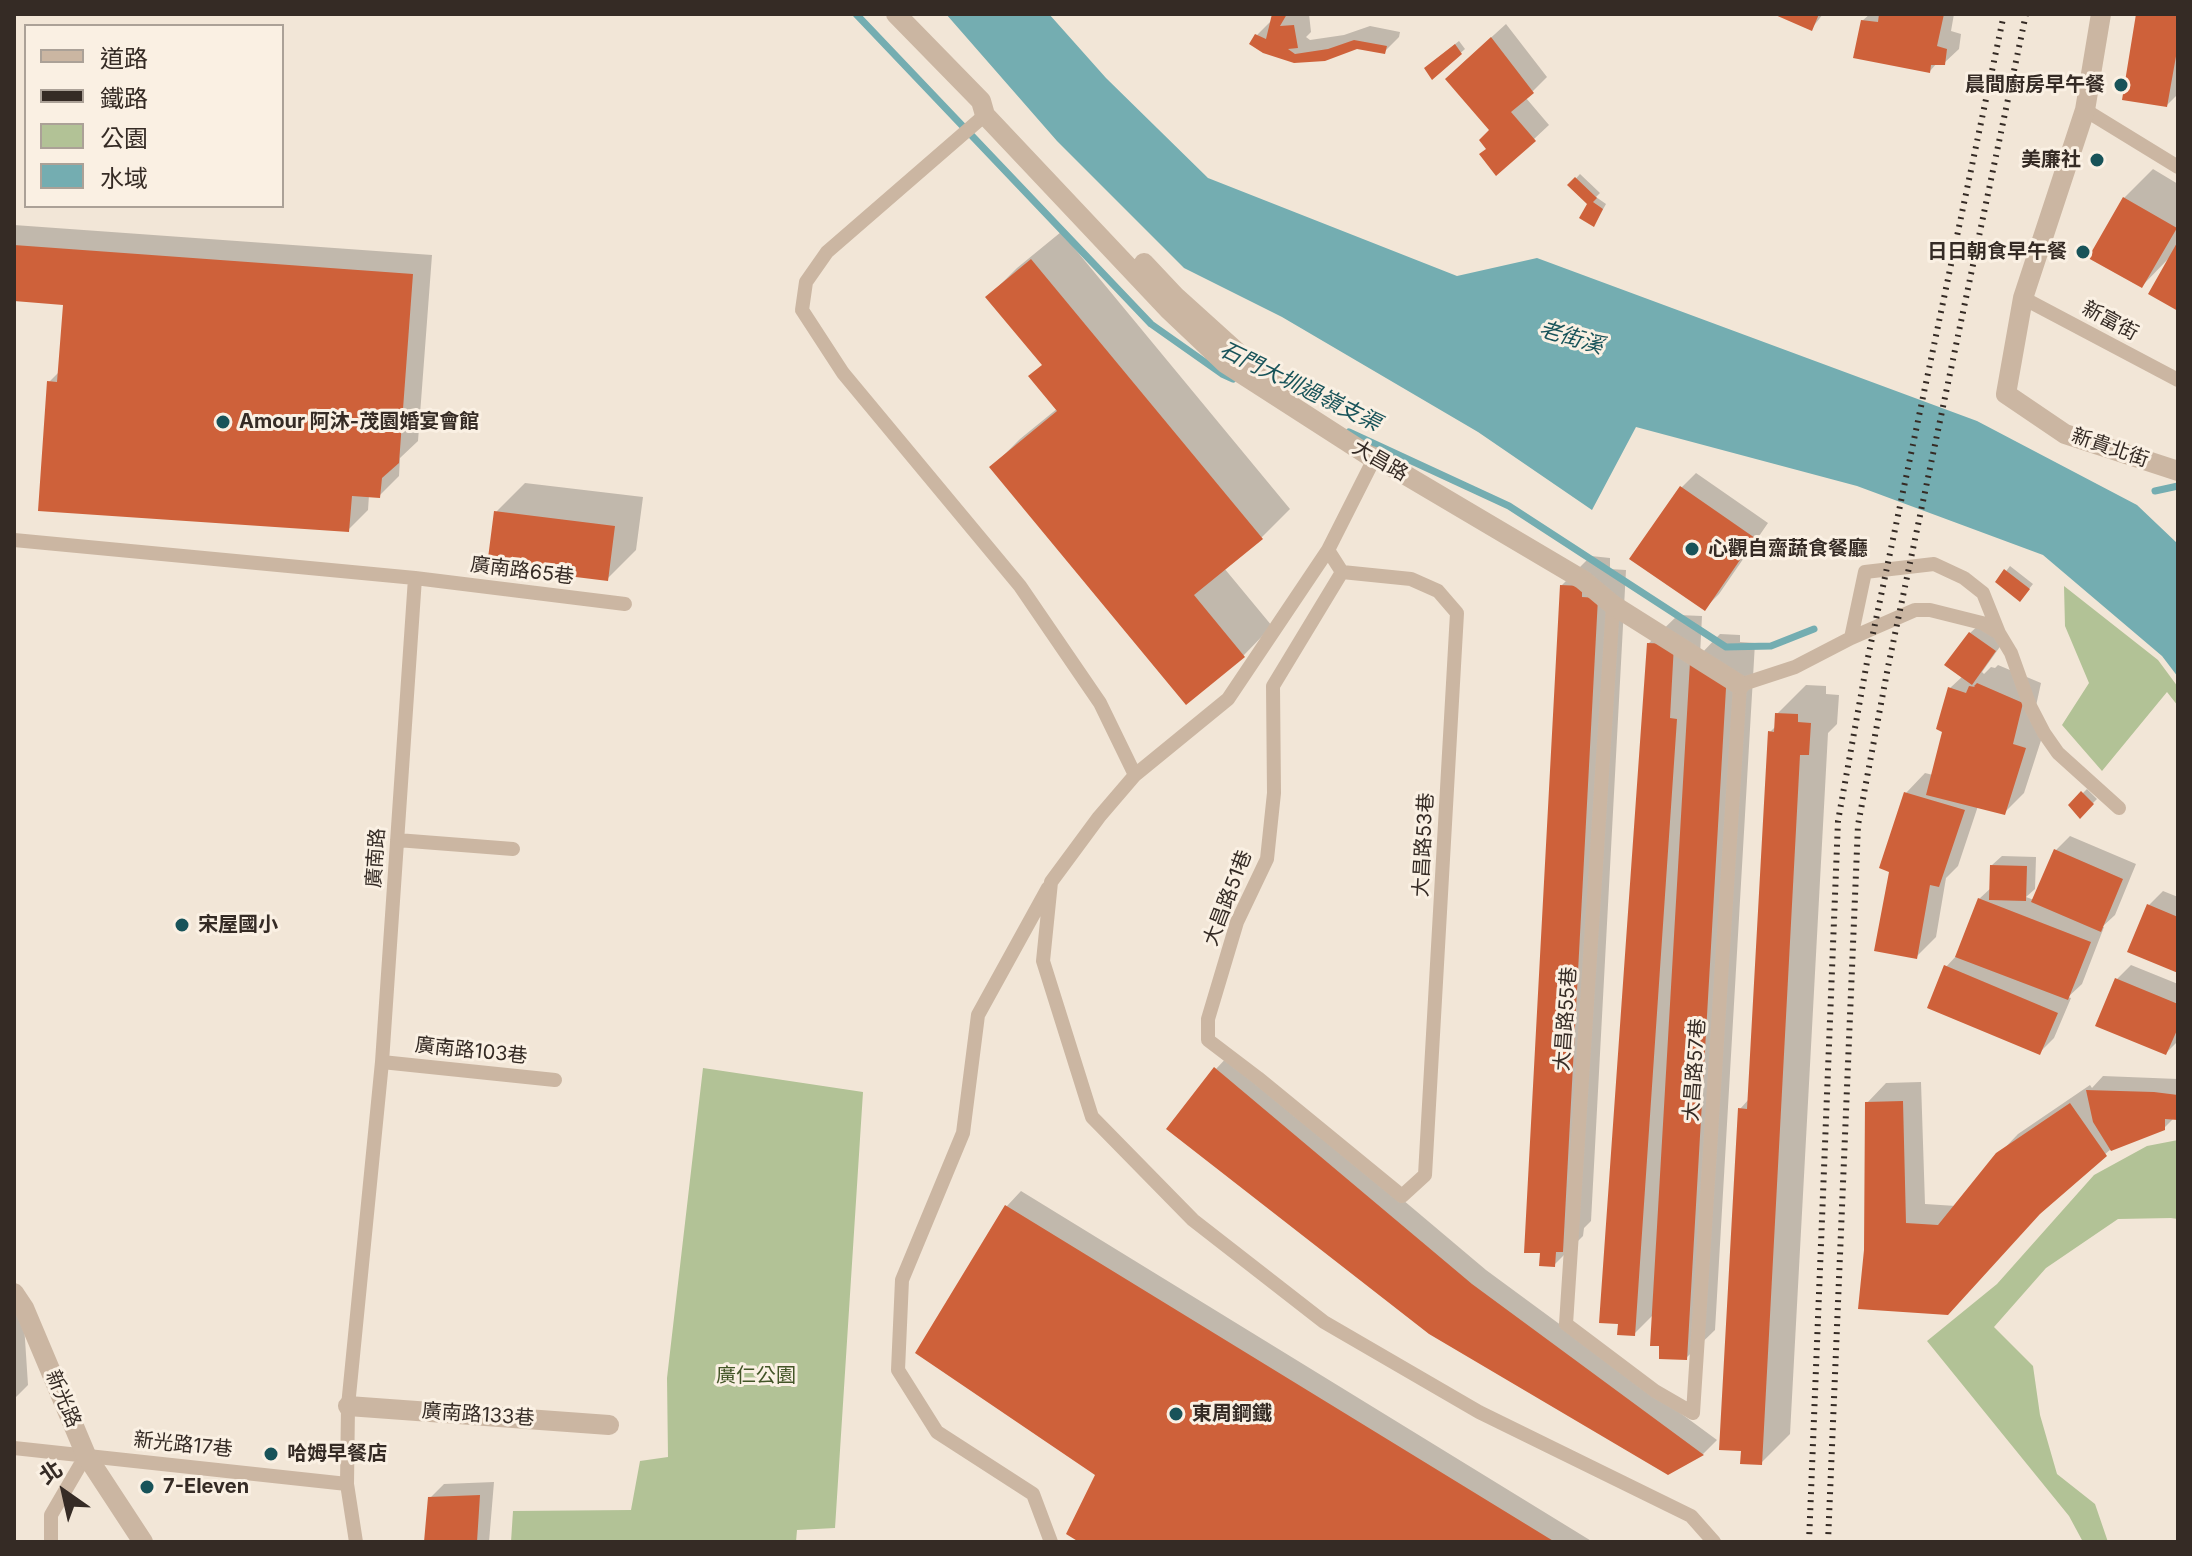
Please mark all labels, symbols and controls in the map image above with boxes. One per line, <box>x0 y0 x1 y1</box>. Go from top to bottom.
legend <box>24 24 284 208</box>
text: 道路 <box>100 44 148 73</box>
place label: 晨間廚房早午餐 <box>1965 73 2105 97</box>
marker: 晨間廚房早午餐 <box>2112 76 2130 94</box>
text: 鐵路 <box>100 84 148 113</box>
text: 公園 <box>100 124 148 153</box>
place label: 美廉社 <box>2021 148 2081 172</box>
marker: 美廉社 <box>2088 151 2106 169</box>
text: 水域 <box>100 164 148 193</box>
place label: 日日朝食早午餐 <box>1927 240 2067 264</box>
marker: 日日朝食早午餐 <box>2074 243 2092 261</box>
street label: 新富街 <box>2078 296 2142 346</box>
water label: 老街溪 <box>1536 316 1606 360</box>
water label: 石門大圳過嶺支渠 <box>1215 337 1385 437</box>
place label: Amour 阿沐-茂園婚宴會館 <box>239 410 479 434</box>
marker: Amour 阿沐-茂園婚宴會館 <box>214 413 232 431</box>
street label: 新貴北街 <box>2068 424 2152 472</box>
street label: 大昌路 <box>1348 436 1412 486</box>
place label: 心觀自齋蔬食餐廳 <box>1708 537 1868 561</box>
marker: 心觀自齋蔬食餐廳 <box>1683 540 1701 558</box>
street label: 廣南路65巷 <box>469 553 575 589</box>
street label: 大昌路53巷 <box>1409 792 1439 898</box>
street label: 廣南路 <box>362 827 390 889</box>
street label: 大昌路51巷 <box>1199 847 1257 949</box>
place label: 宋屋國小 <box>198 913 278 937</box>
marker: 宋屋國小 <box>173 916 191 934</box>
street label: 大昌路55巷 <box>1550 966 1582 1072</box>
street label: 大昌路57巷 <box>1679 1018 1711 1122</box>
street label: 廣南路103巷 <box>414 1033 528 1069</box>
park label: 廣仁公園 <box>716 1364 796 1388</box>
street label: 新光路 <box>40 1367 86 1431</box>
street label: 廣南路133巷 <box>421 1399 535 1431</box>
place label: 東周鋼鐵 <box>1192 1402 1272 1426</box>
marker: 東周鋼鐵 <box>1167 1405 1185 1423</box>
street label: 新光路17巷 <box>132 1428 234 1462</box>
place label: 哈姆早餐店 <box>287 1442 387 1466</box>
marker: 哈姆早餐店 <box>262 1445 280 1463</box>
north arrow <box>24 1452 104 1532</box>
text: 北 <box>34 1455 67 1489</box>
place label: 7-Eleven <box>163 1475 249 1499</box>
marker: 7-Eleven <box>138 1478 156 1496</box>

